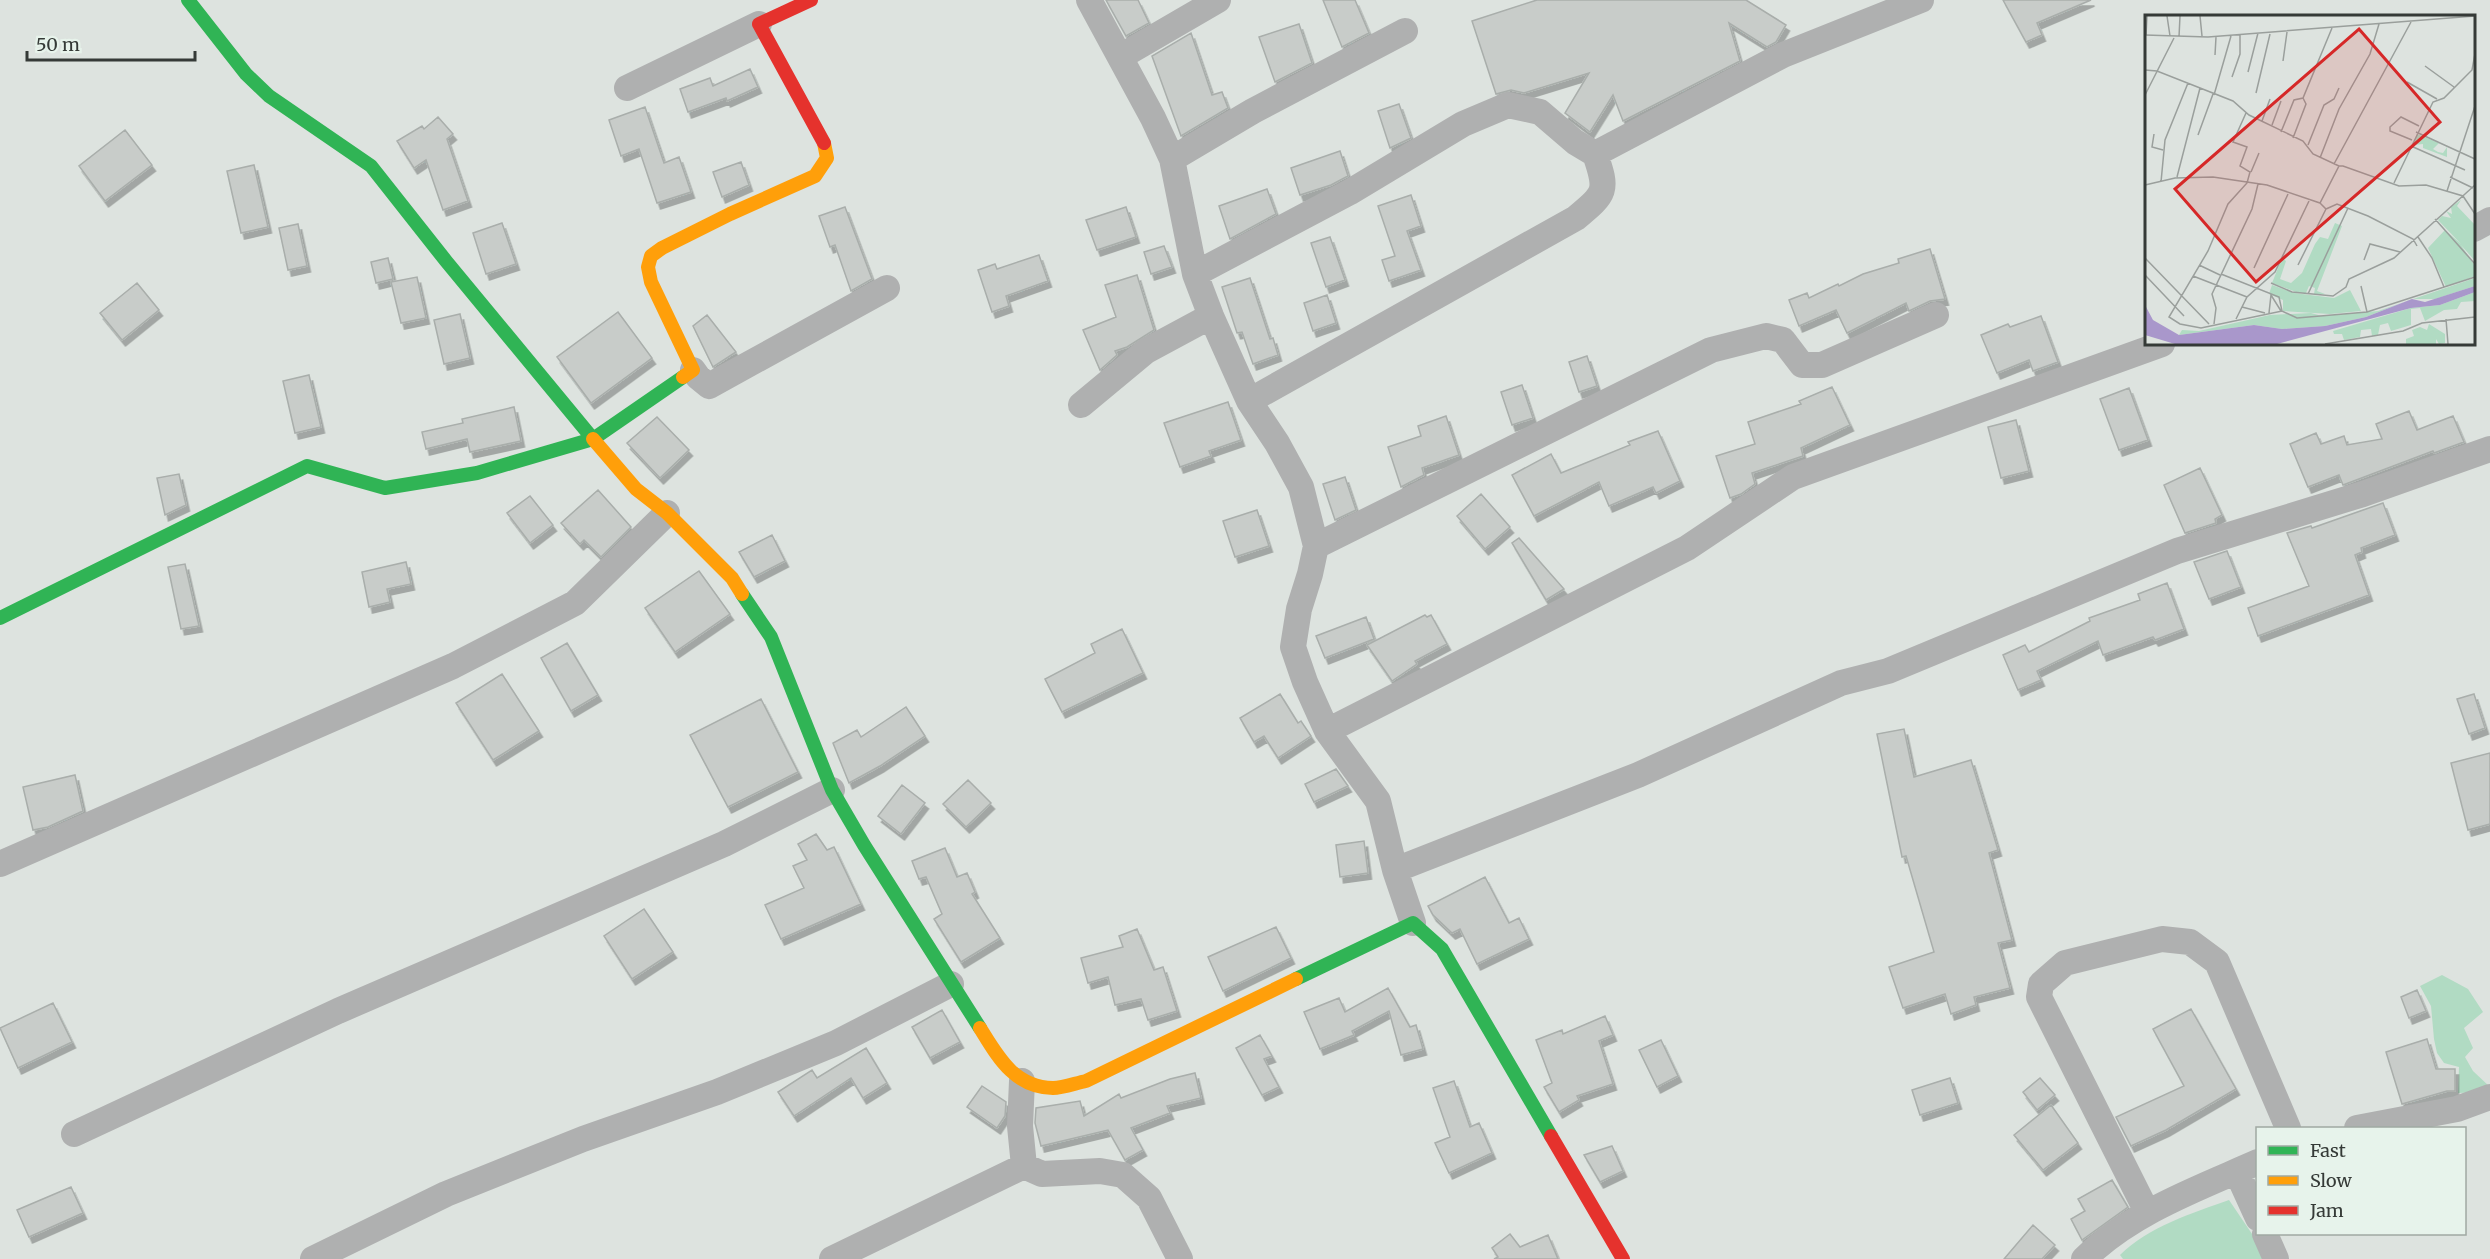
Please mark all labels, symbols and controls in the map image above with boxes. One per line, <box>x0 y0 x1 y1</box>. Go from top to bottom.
inset map <box>2145 15 2475 345</box>
scale bar <box>27 24 195 62</box>
text: 50 m <box>36 33 80 56</box>
legend <box>2256 1127 2466 1235</box>
text: Fast <box>2310 1139 2346 1162</box>
text: Slow <box>2310 1169 2353 1192</box>
text: Jam <box>2309 1199 2344 1222</box>

